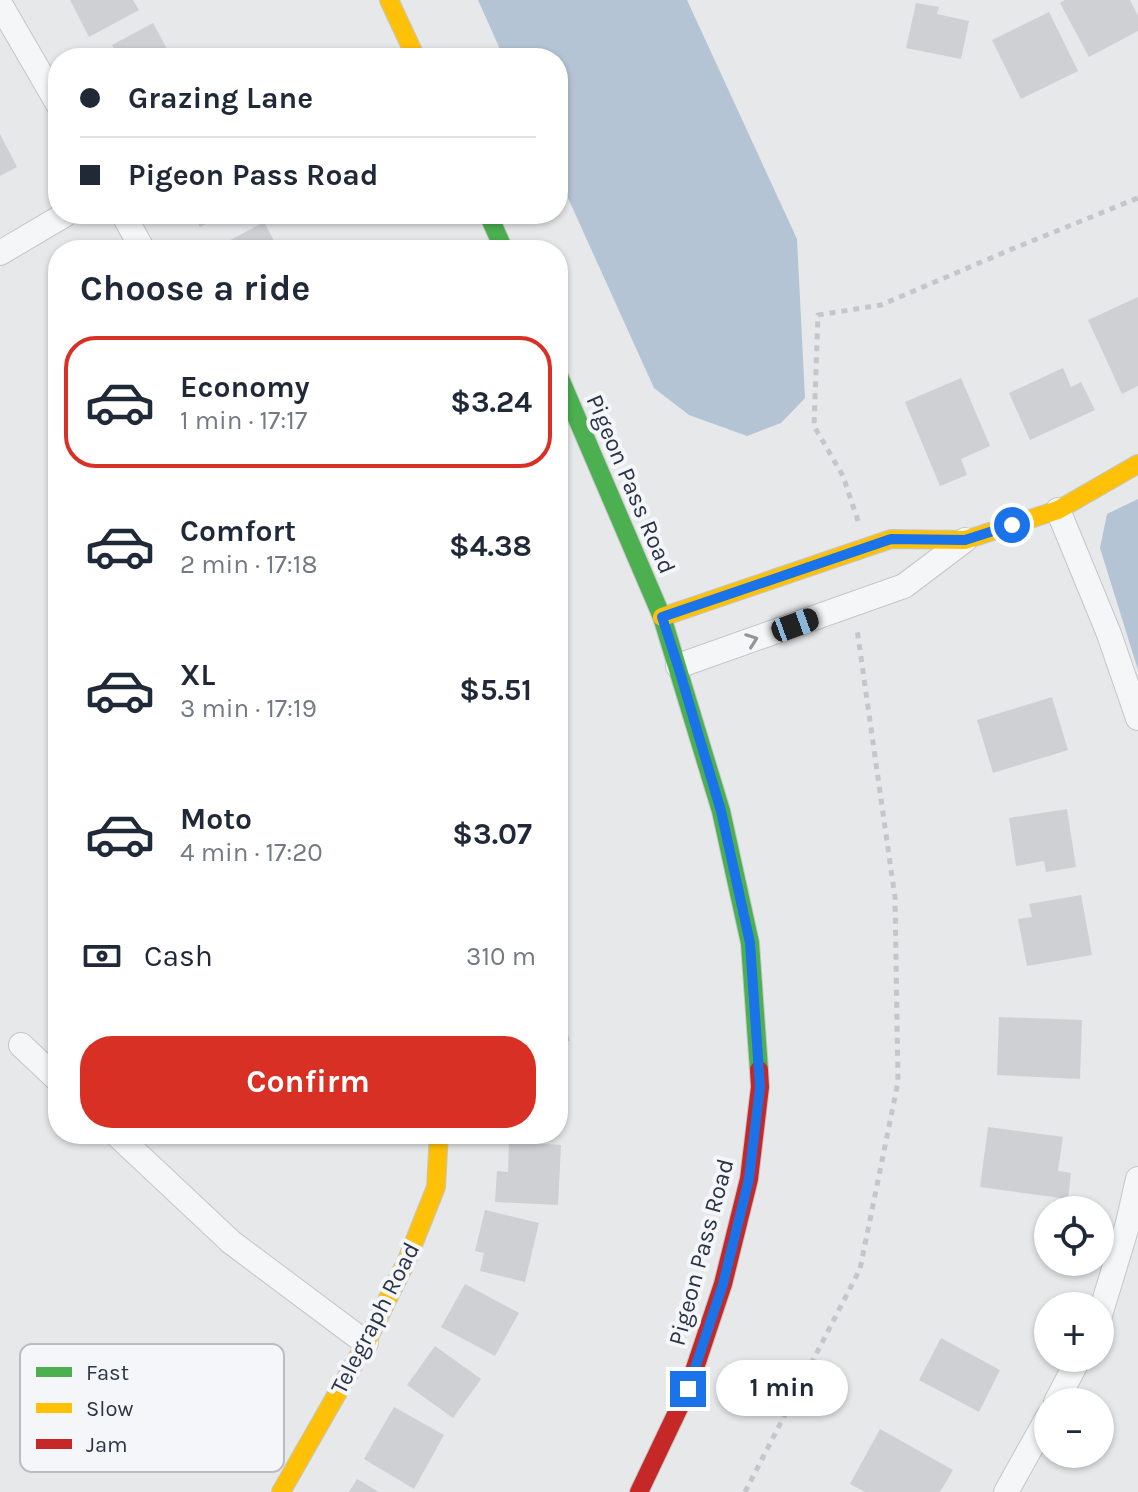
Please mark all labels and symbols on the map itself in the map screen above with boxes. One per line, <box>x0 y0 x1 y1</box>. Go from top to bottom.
street label: Pigeon Pass Road <box>581 390 681 578</box>
route start <box>994 507 1030 543</box>
car <box>768 606 822 644</box>
one-way arrow <box>744 633 758 650</box>
street label: Pigeon Pass Road <box>663 1156 739 1348</box>
street label: Telegraph Road <box>325 1237 425 1399</box>
legend <box>20 1344 284 1472</box>
text: Fast <box>86 1360 129 1386</box>
callout: 1 min <box>716 1361 848 1417</box>
route end <box>670 1371 706 1407</box>
text: Slow <box>86 1396 133 1422</box>
text: Jam <box>86 1432 128 1458</box>

